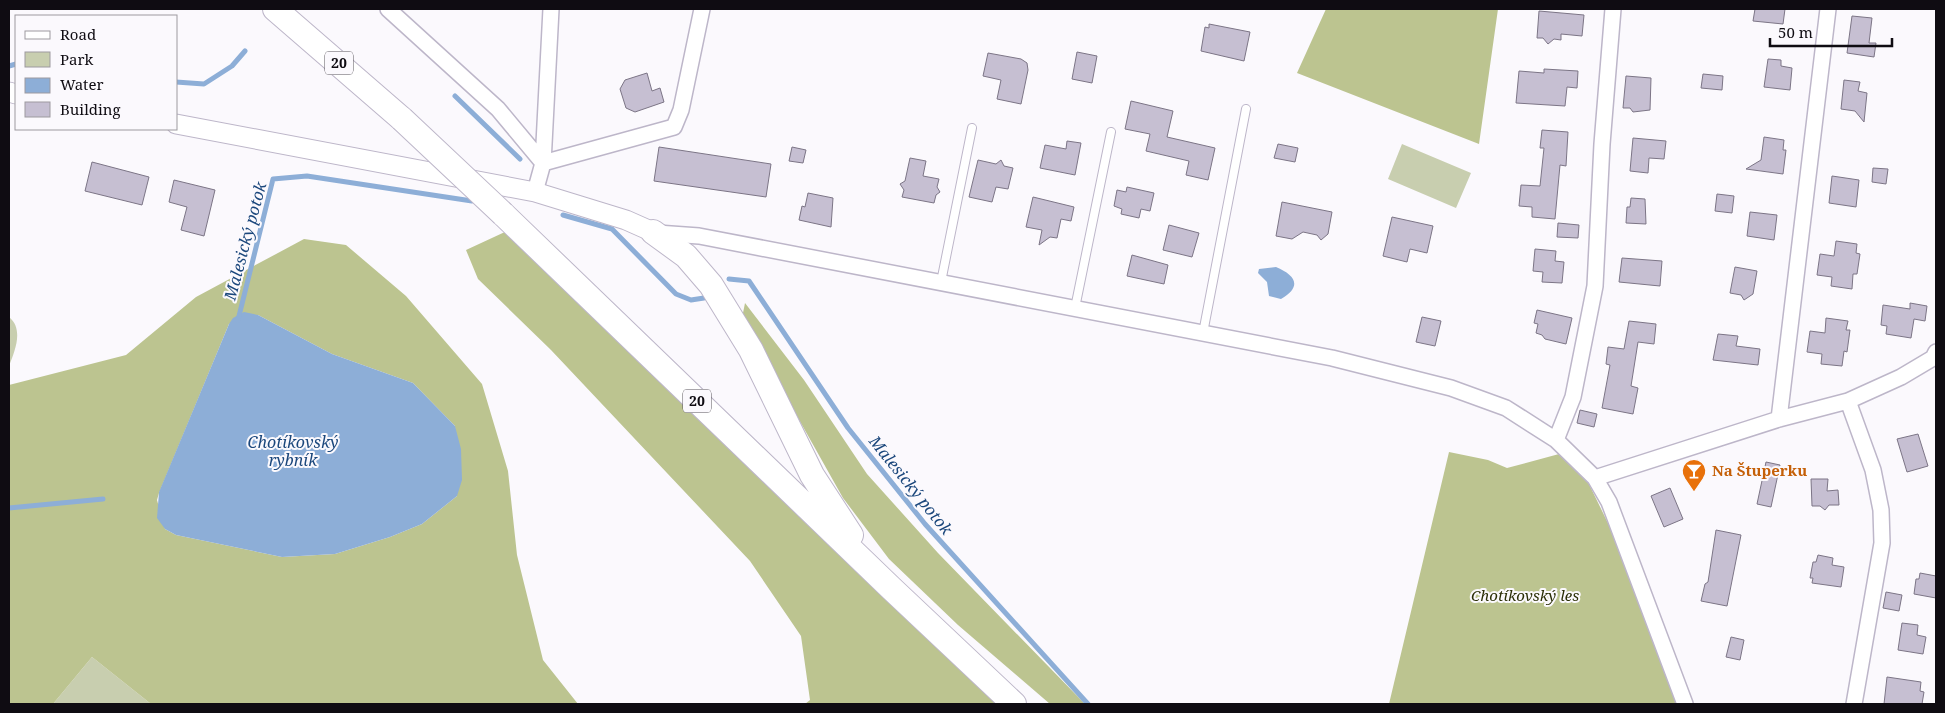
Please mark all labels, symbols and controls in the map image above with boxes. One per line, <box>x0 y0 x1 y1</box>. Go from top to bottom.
legend <box>15 15 178 130</box>
scale bar <box>1770 15 1892 47</box>
text: 50 m <box>1778 22 1813 42</box>
text: Road <box>60 24 96 44</box>
text: Park <box>60 49 94 69</box>
road number: 20 <box>325 52 353 74</box>
text: Water <box>60 74 103 94</box>
text: Building <box>60 99 121 119</box>
water label: Malesický potok <box>218 179 272 303</box>
road number: 20 <box>683 390 711 412</box>
water label: Malesický potok <box>864 430 958 540</box>
water label: Chotíkovský rybník <box>247 431 339 471</box>
bar icon: Na Štuperku <box>1681 458 1707 492</box>
place label: Na Štuperku <box>1712 460 1807 480</box>
park label: Chotíkovský les <box>1471 585 1579 605</box>

